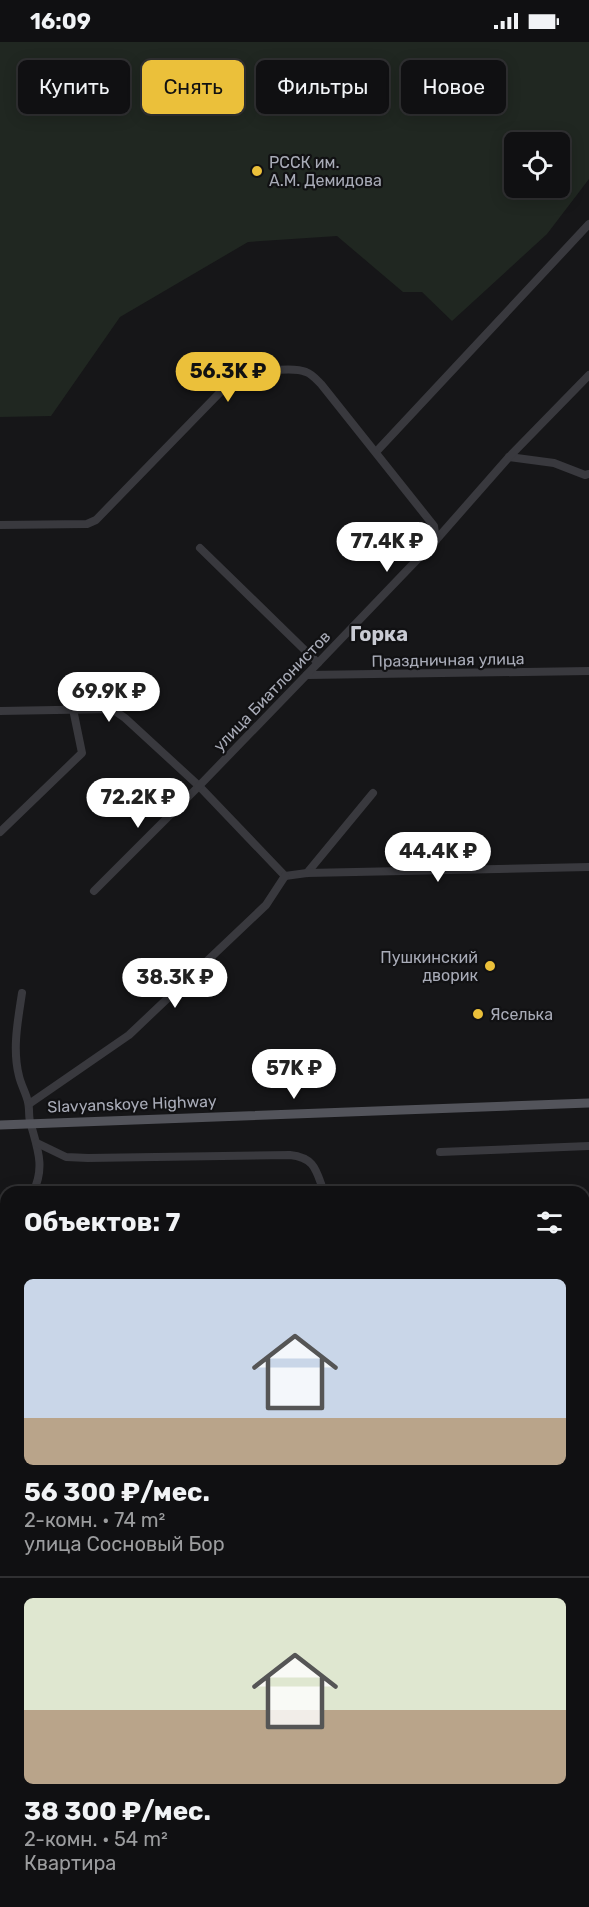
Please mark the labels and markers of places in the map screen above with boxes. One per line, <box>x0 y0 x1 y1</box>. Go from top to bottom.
place label: РССК им. А.М. Демидова <box>269 153 382 190</box>
marker: РССК им. А.М. Демидова <box>250 164 264 178</box>
pin: 56.3K ₽ <box>173 352 283 403</box>
pin: 77.4K ₽ <box>332 522 442 573</box>
pin: 69.9K ₽ <box>54 672 164 723</box>
pin: 72.2K ₽ <box>83 778 193 829</box>
pin: 44.4K ₽ <box>383 832 493 883</box>
place label: Пушкинский дворик <box>380 948 478 985</box>
pin: 38.3K ₽ <box>120 958 230 1009</box>
marker: Пушкинский дворик <box>483 959 497 973</box>
place label: Яселька <box>490 1005 553 1024</box>
marker: Яселька <box>471 1007 485 1021</box>
pin: 57K ₽ <box>252 1049 336 1100</box>

